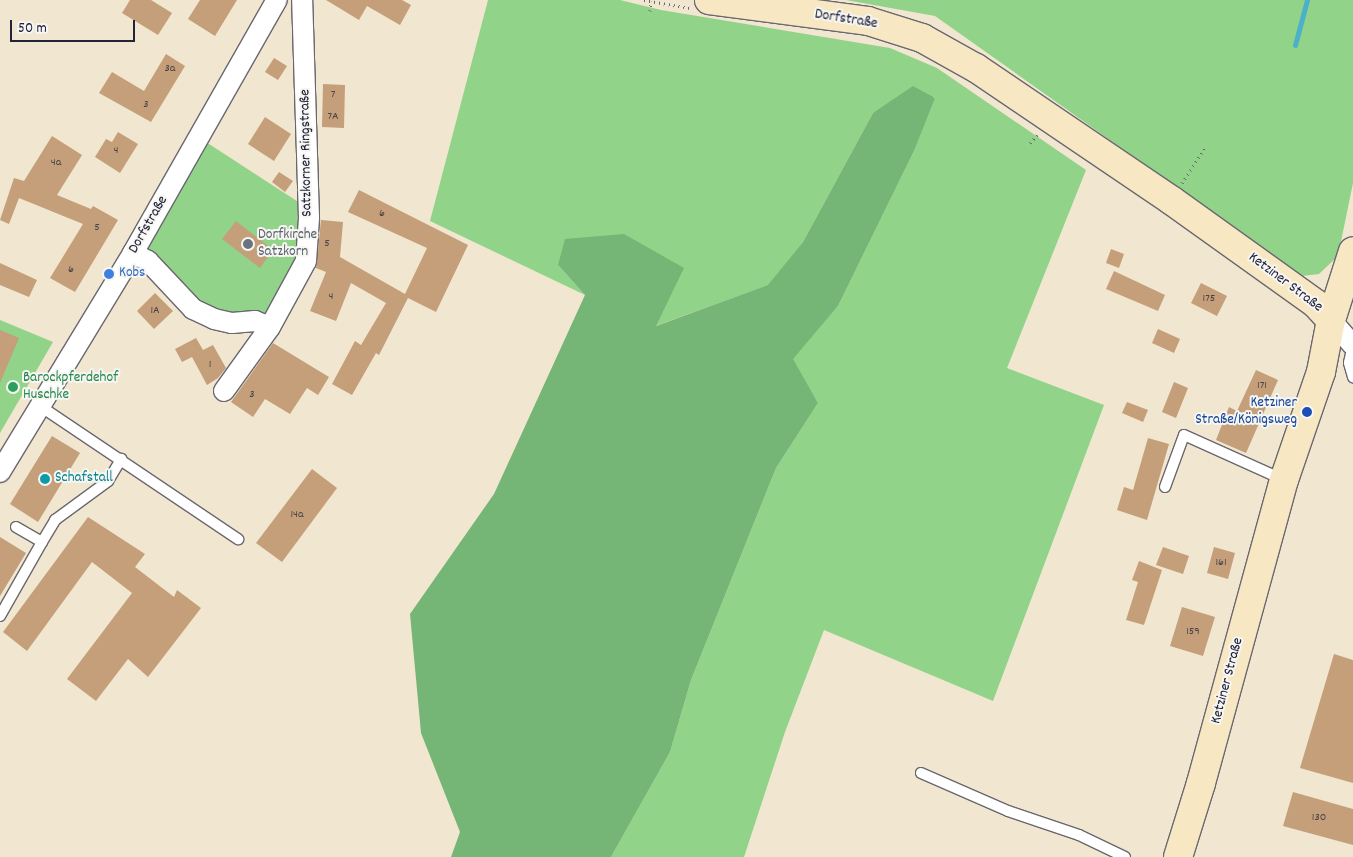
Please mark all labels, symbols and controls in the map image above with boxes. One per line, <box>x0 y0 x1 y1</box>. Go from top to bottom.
street label: Dorfstraße <box>813 6 879 34</box>
scale bar <box>12 10 138 42</box>
text: 50 m <box>18 18 47 40</box>
house number: 3a <box>165 62 175 76</box>
house number: 7 <box>331 88 335 102</box>
street label: Satzkorner Ringstraße <box>297 89 317 217</box>
house number: 3 <box>143 98 149 112</box>
house number: 7A <box>327 110 339 124</box>
house number: 4 <box>114 144 118 158</box>
house number: 4a <box>51 156 61 170</box>
street label: Dorfstraße <box>125 193 173 257</box>
house number: 6 <box>379 207 385 221</box>
house number: 5 <box>94 221 100 235</box>
place label: Dorfkirche Satzkorn <box>258 226 317 261</box>
house number: 5 <box>324 237 330 251</box>
marker: Dorfkirche Satzkorn <box>242 238 254 250</box>
street label: Ketziner Straße <box>1244 249 1326 317</box>
house number: 6 <box>68 263 74 277</box>
place label: Kobs <box>119 265 145 283</box>
marker: Kobs <box>103 268 115 280</box>
house number: 4 <box>329 290 333 304</box>
house number: 175 <box>1203 292 1215 306</box>
house number: 1A <box>150 304 160 318</box>
house number: 1 <box>209 358 211 372</box>
place label: Barockpferdehof Huschke <box>23 369 118 404</box>
house number: 171 <box>1257 379 1267 393</box>
marker: Barockpferdehof Huschke <box>7 381 19 393</box>
house number: 3 <box>249 388 255 402</box>
place label: Ketziner Straße/Königsweg <box>1195 394 1297 429</box>
marker: Ketziner Straße/Königsweg <box>1301 406 1313 418</box>
place label: Schafstall <box>55 470 113 488</box>
marker: Schafstall <box>39 473 51 485</box>
house number: 14a <box>290 508 304 522</box>
house number: 161 <box>1215 556 1227 570</box>
house number: 159 <box>1186 625 1200 639</box>
street label: Ketziner Straße <box>1208 636 1248 726</box>
house number: 130 <box>1312 811 1326 825</box>

